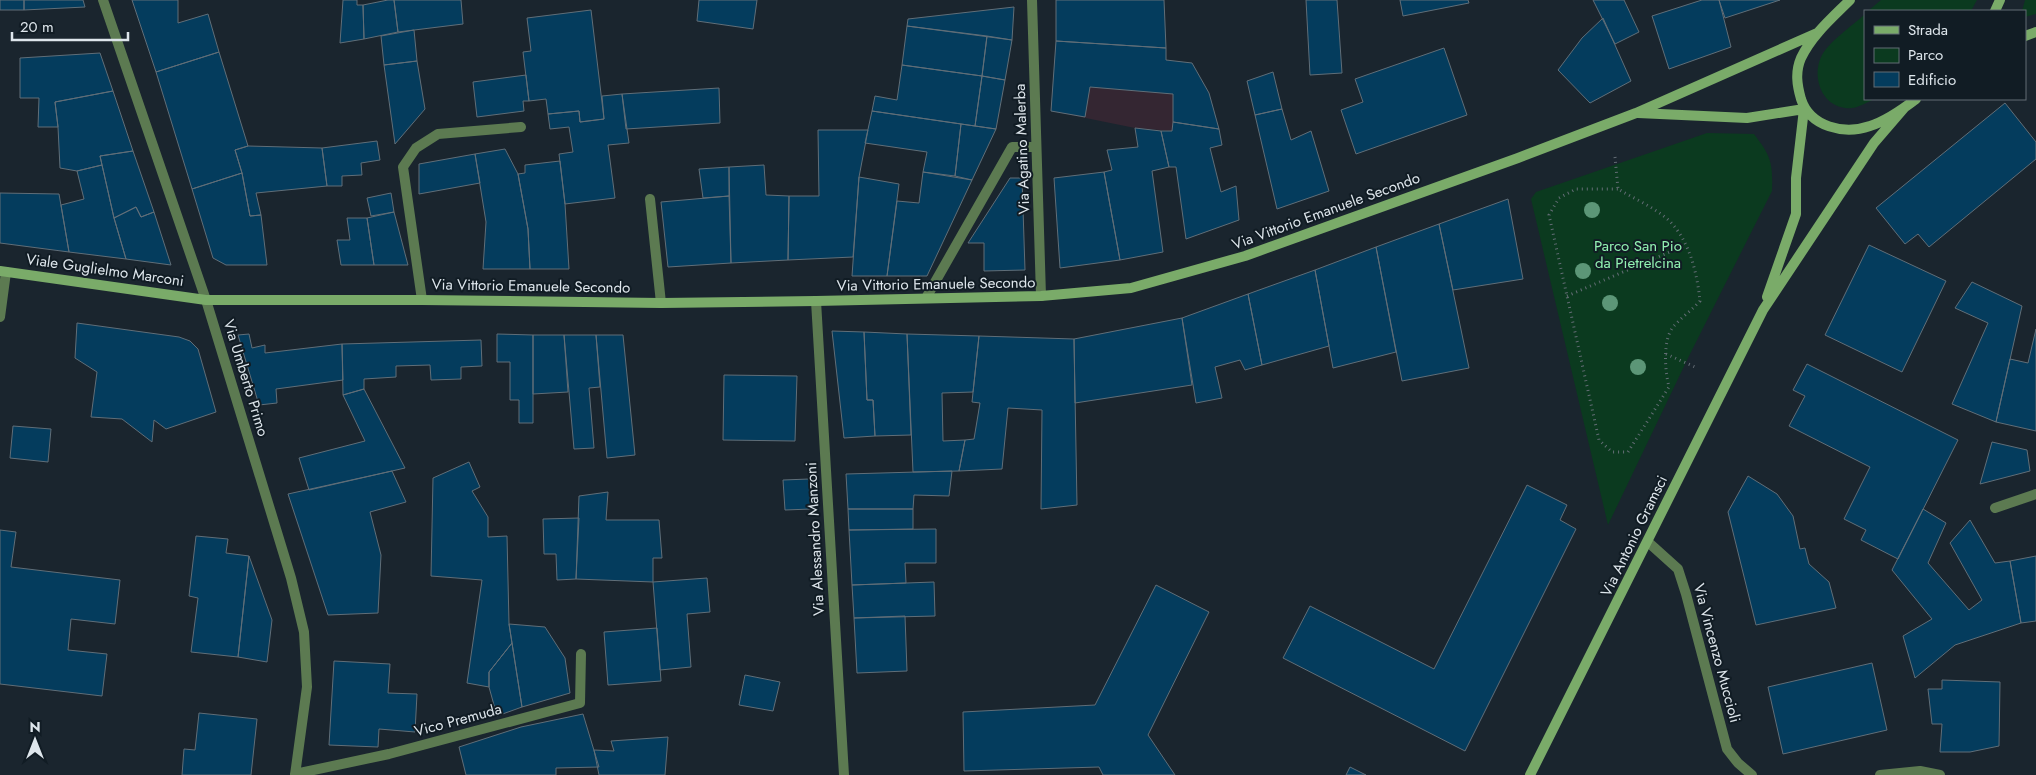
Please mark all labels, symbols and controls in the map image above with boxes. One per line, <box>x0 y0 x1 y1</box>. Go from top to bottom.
scale bar <box>12 10 129 42</box>
legend <box>1864 10 2026 100</box>
text: 20 m <box>20 16 54 38</box>
text: Strada <box>1908 19 1948 41</box>
text: Parco <box>1908 44 1943 66</box>
text: Edificio <box>1908 69 1956 91</box>
street label: Via Agatino Malerba <box>1009 83 1035 215</box>
street label: Via Vittorio Emanuele Secondo <box>1229 167 1423 255</box>
park label: Parco San Pio da Pietrelcina <box>1594 235 1682 274</box>
street label: Viale Guglielmo Marconi <box>25 248 185 292</box>
street label: Via Vittorio Emanuele Secondo <box>836 271 1036 297</box>
street label: Via Vittorio Emanuele Secondo <box>431 273 631 299</box>
street label: Via Umberto Primo <box>218 317 274 439</box>
street label: Via Alessandro Manzoni <box>800 462 830 616</box>
street label: Via Antonio Gramsci <box>1595 472 1673 600</box>
street label: Via Vincenzo Muccioli <box>1688 581 1746 725</box>
street label: Vico Premuda <box>412 698 504 742</box>
north arrow <box>10 715 60 765</box>
text: N <box>29 717 41 737</box>

